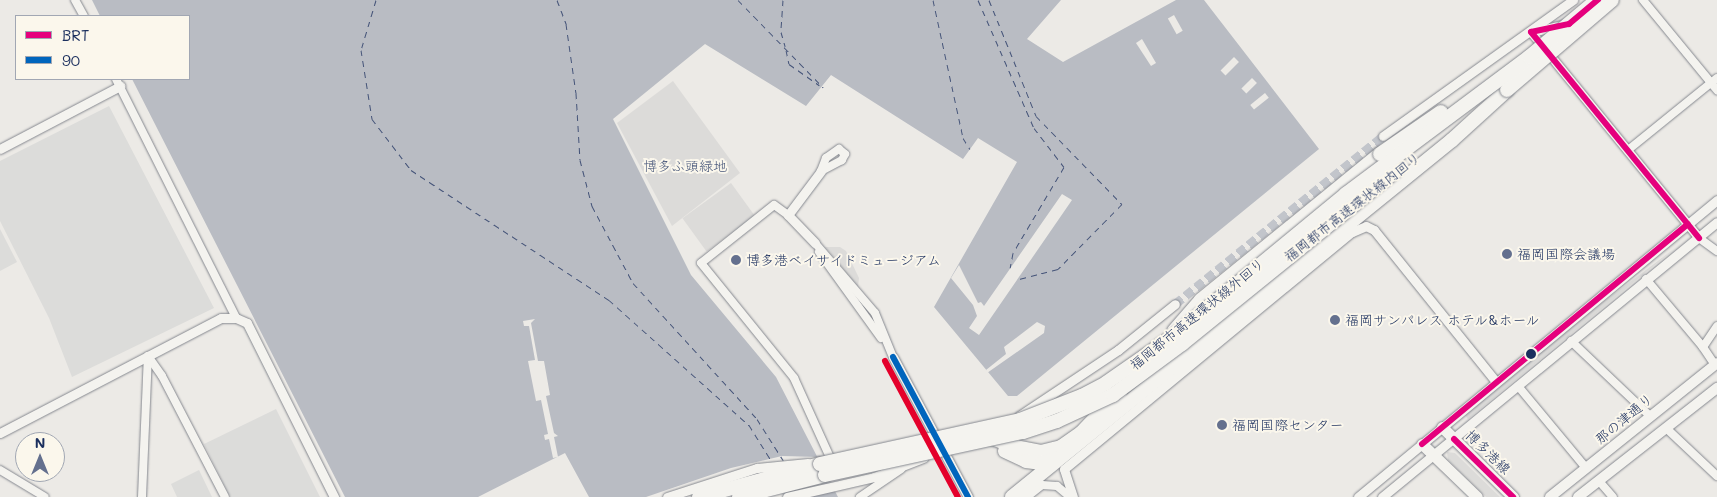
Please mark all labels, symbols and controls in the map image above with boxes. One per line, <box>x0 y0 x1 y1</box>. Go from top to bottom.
legend <box>15 15 190 80</box>
text: BRT <box>62 25 89 45</box>
text: 90 <box>62 50 80 70</box>
street label: 福岡都市高速環状線内回り <box>1281 149 1423 265</box>
park label: 博多ふ頭緑地 <box>643 158 727 174</box>
place label: 福岡国際会議場 <box>1517 246 1615 262</box>
marker: 福岡国際会議場 <box>1501 248 1513 260</box>
place label: 博多港ベイサイドミュージアム <box>746 252 942 268</box>
marker: 博多港ベイサイドミュージアム <box>730 254 742 266</box>
street label: 福岡都市高速環状線外回り <box>1126 255 1268 373</box>
place label: 福岡サンパレス ホテル&ホール <box>1345 312 1542 328</box>
marker: 福岡サンパレス ホテル&ホール <box>1329 314 1341 326</box>
unlabelled marker <box>1526 349 1536 359</box>
street label: 那の津通り <box>1592 390 1656 448</box>
place label: 福岡国際センター <box>1232 417 1344 433</box>
marker: 福岡国際センター <box>1216 419 1228 431</box>
street label: 博多港線 <box>1462 427 1514 477</box>
north arrow <box>15 432 65 482</box>
text: N <box>35 433 45 452</box>

